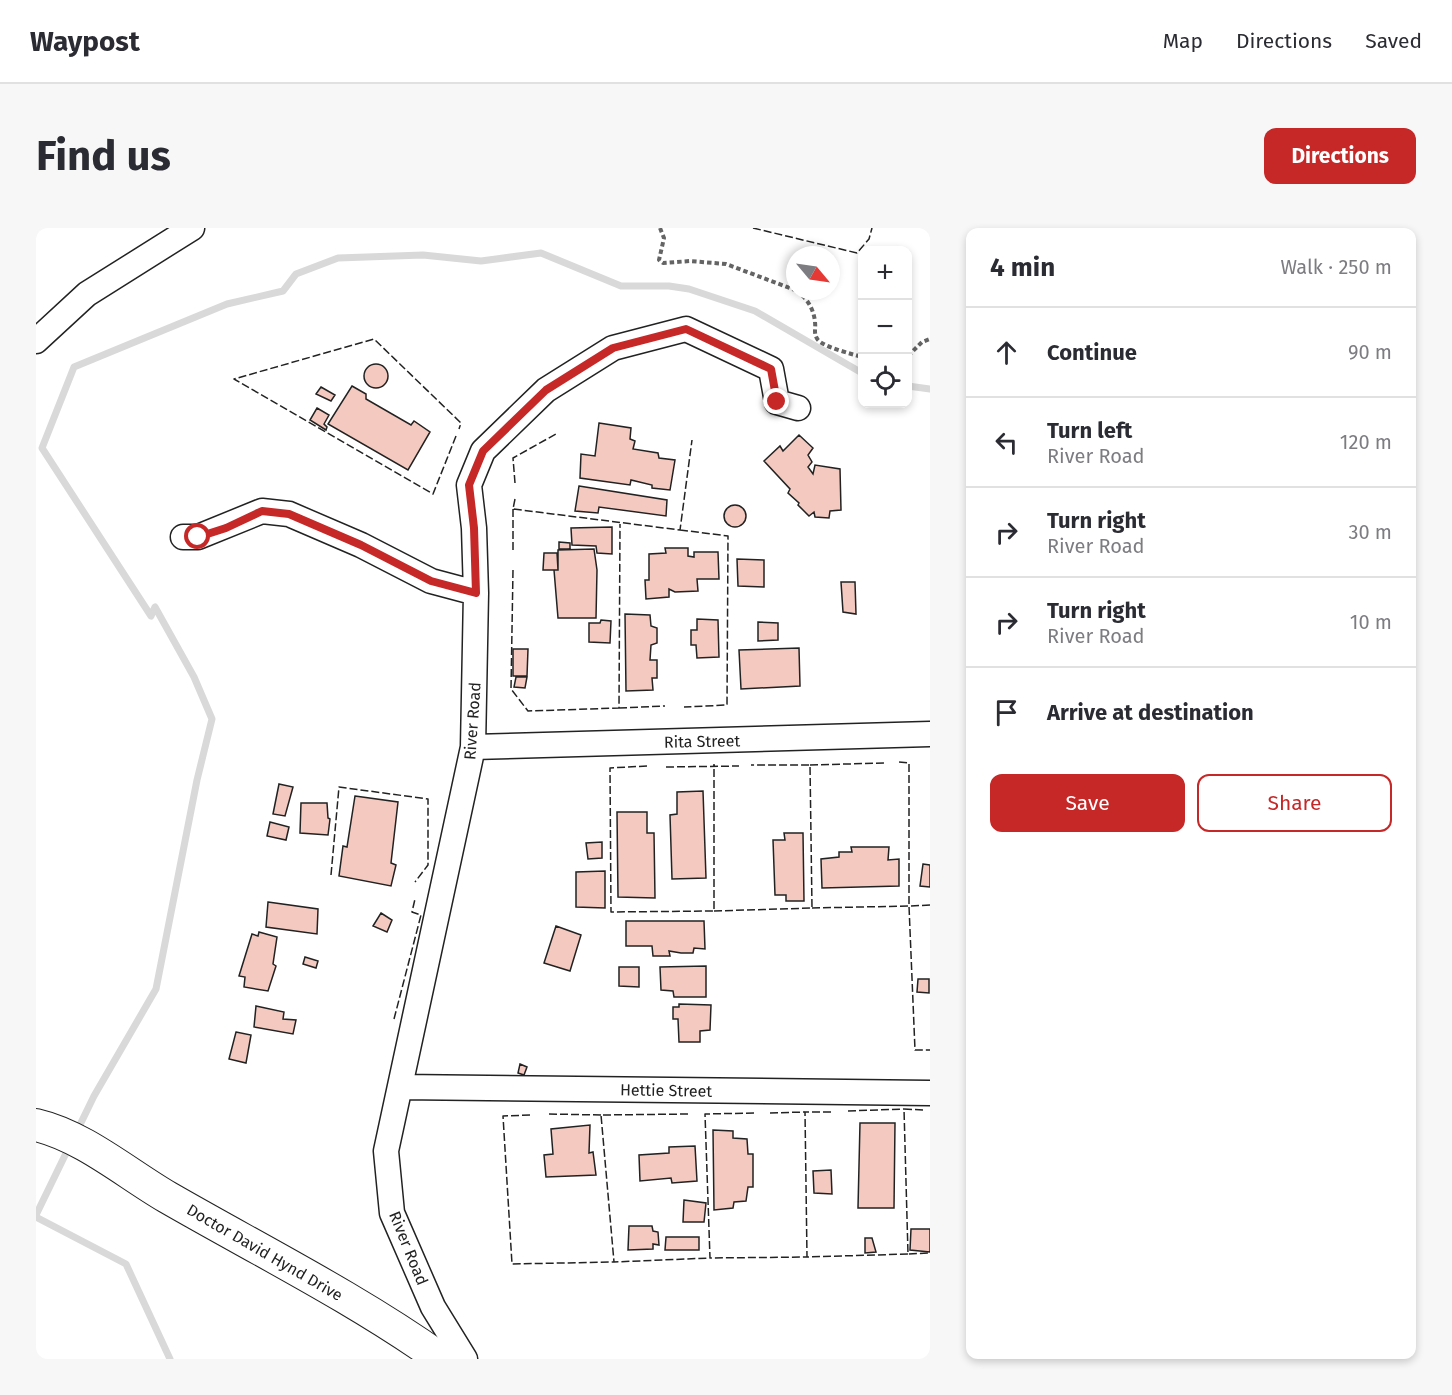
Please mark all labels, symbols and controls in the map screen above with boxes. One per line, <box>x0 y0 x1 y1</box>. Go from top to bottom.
text: Waypost <box>30 25 140 58</box>
text: Map <box>1163 28 1203 54</box>
text: Directions <box>1236 28 1332 54</box>
text: Saved <box>1365 28 1422 54</box>
button: Directions <box>1264 128 1416 184</box>
text: Find us <box>36 131 171 181</box>
north arrow <box>786 246 840 300</box>
map controls <box>858 246 912 408</box>
button: + <box>858 246 912 300</box>
text: 4 min <box>990 252 1055 283</box>
text: Walk · 250 m <box>1280 255 1392 279</box>
button: − <box>858 300 912 354</box>
icon: ahead <box>990 336 1023 369</box>
text: Continue <box>1047 339 1137 366</box>
text: 90 m <box>1348 340 1392 364</box>
button: locate <box>858 354 912 408</box>
route end <box>763 388 789 414</box>
text: Turn left <box>1047 417 1132 444</box>
icon: left <box>990 426 1023 459</box>
text: 120 m <box>1340 430 1392 454</box>
text: River Road <box>1047 444 1145 468</box>
text: Turn right <box>1047 507 1146 534</box>
icon: right <box>990 516 1023 549</box>
text: 30 m <box>1348 520 1392 544</box>
route start <box>184 523 210 549</box>
text: River Road <box>1047 534 1145 558</box>
text: Turn right <box>1047 597 1146 624</box>
icon: right <box>990 606 1023 639</box>
text: 10 m <box>1350 610 1392 634</box>
text: River Road <box>1047 624 1145 648</box>
street label: River Road <box>460 681 485 761</box>
icon: arrive <box>990 696 1023 729</box>
text: Arrive at destination <box>1047 699 1254 726</box>
street label: Rita Street <box>664 731 740 752</box>
button: Save <box>990 774 1185 832</box>
button: Share <box>1197 774 1392 832</box>
street label: Hettie Street <box>620 1080 712 1101</box>
street label: Doctor David Hynd Drive <box>183 1200 346 1305</box>
street label: River Road <box>385 1208 432 1288</box>

